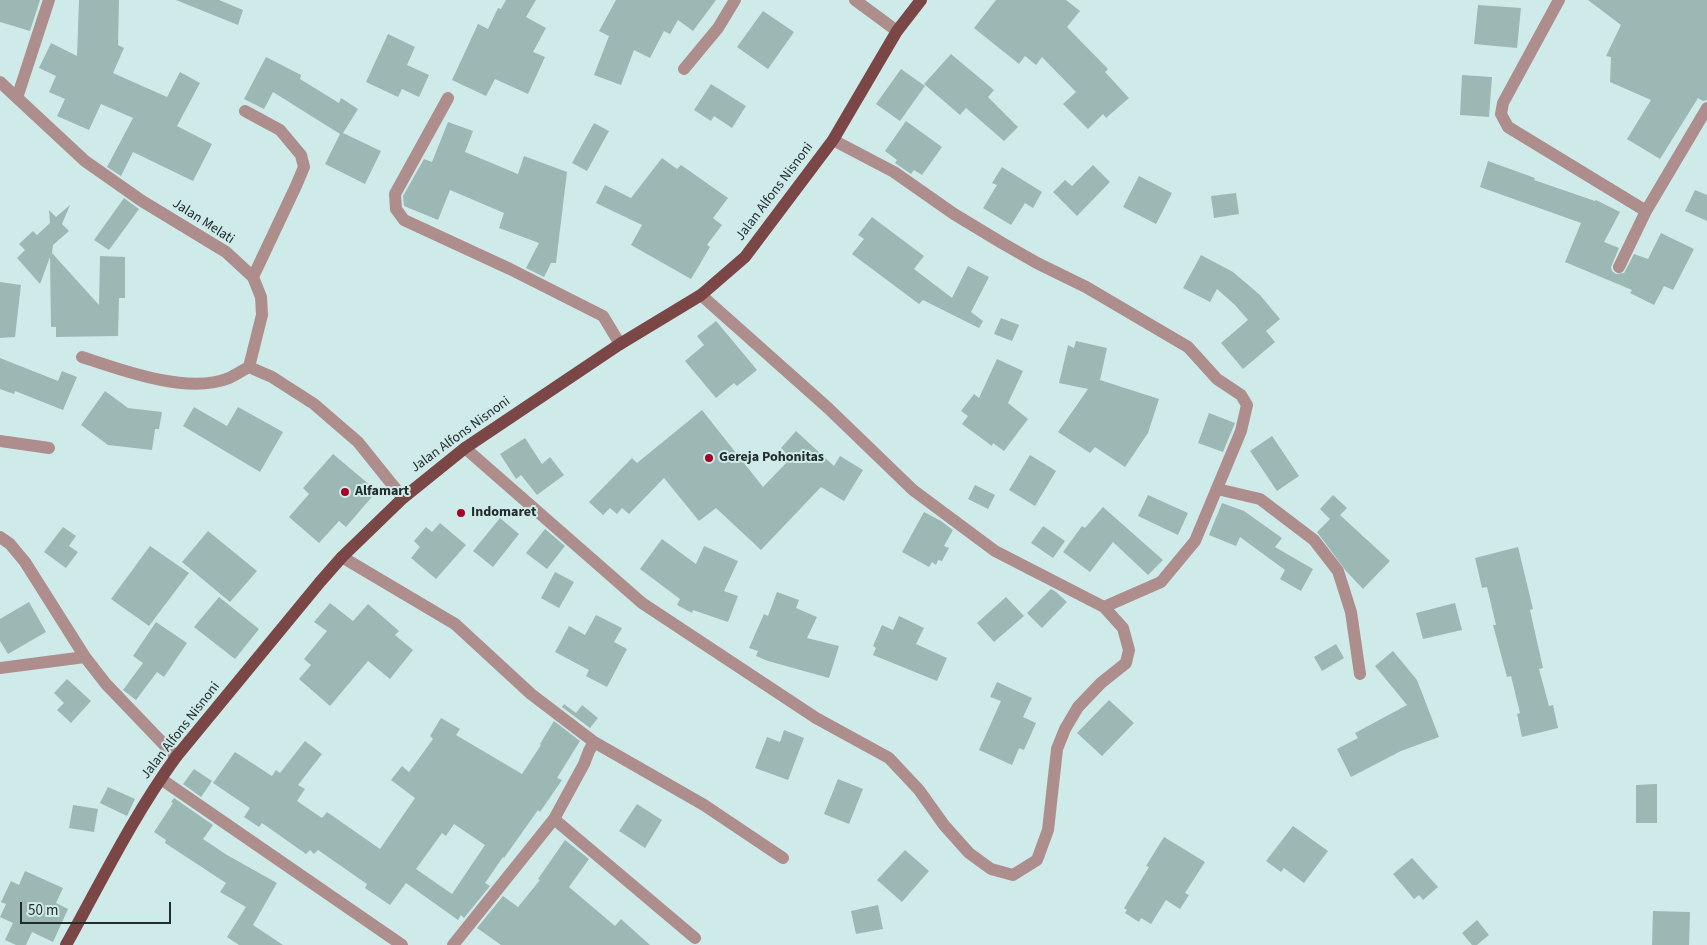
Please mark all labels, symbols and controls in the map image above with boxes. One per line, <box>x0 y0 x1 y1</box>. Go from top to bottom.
street label: Jalan Alfons Nisnoni <box>733 140 817 244</box>
street label: Jalan Melati <box>169 196 237 248</box>
street label: Jalan Alfons Nisnoni <box>408 393 514 477</box>
place label: Gereja Pohonitas <box>719 450 824 466</box>
marker: Gereja Pohonitas <box>703 452 715 464</box>
place label: Alfamart <box>355 484 409 500</box>
marker: Alfamart <box>339 486 351 498</box>
place label: Indomaret <box>471 505 536 521</box>
marker: Indomaret <box>455 507 467 519</box>
street label: Jalan Alfons Nisnoni <box>138 679 224 783</box>
scale bar <box>22 892 174 924</box>
text: 50 m <box>28 900 58 921</box>

